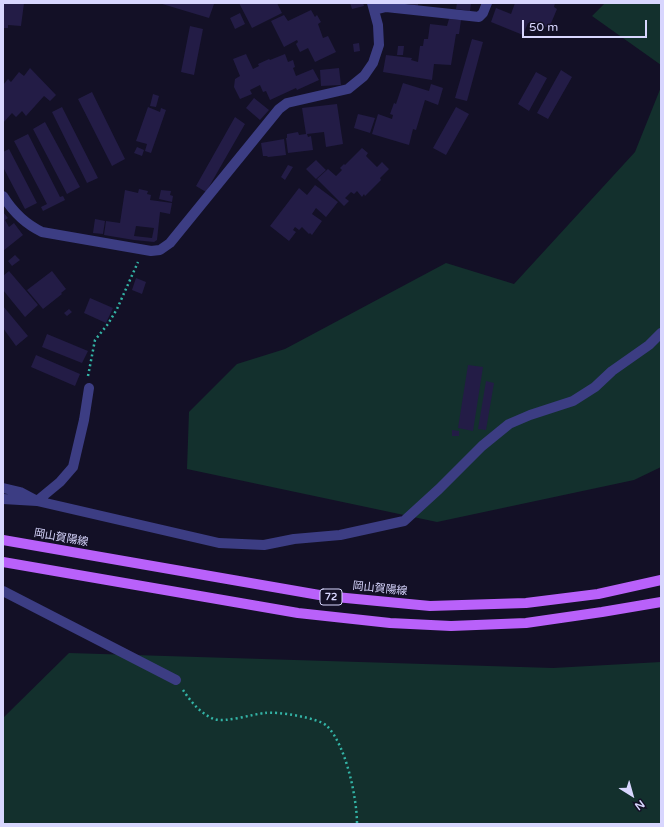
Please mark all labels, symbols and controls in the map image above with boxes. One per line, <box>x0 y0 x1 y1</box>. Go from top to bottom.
scale bar <box>524 12 649 38</box>
text: 50 m <box>529 20 558 34</box>
street label: 岡山賀陽線 <box>33 527 89 549</box>
street label: 岡山賀陽線 <box>352 580 408 598</box>
road number: 72 <box>320 589 342 605</box>
north arrow <box>612 775 652 815</box>
text: N <box>632 797 647 813</box>

